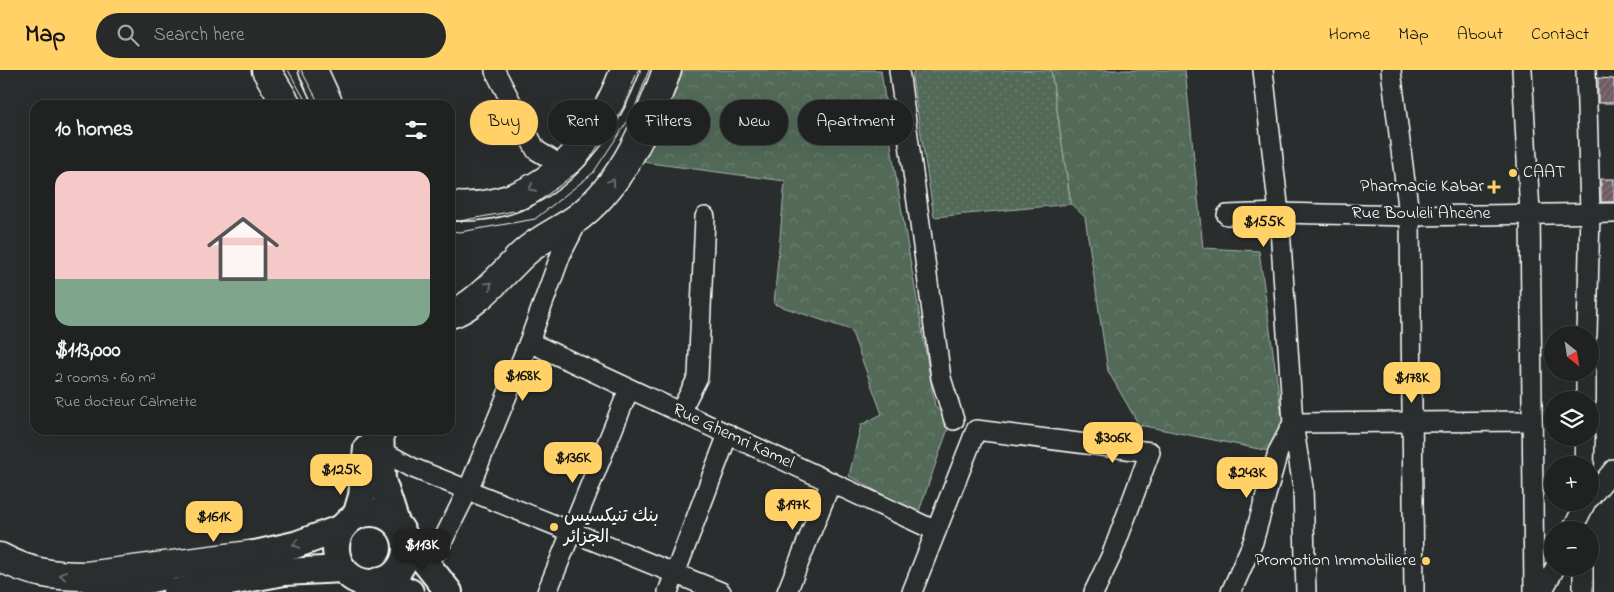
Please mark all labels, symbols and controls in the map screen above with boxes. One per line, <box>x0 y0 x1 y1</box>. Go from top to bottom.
search box <box>96 13 446 58</box>
text: Map <box>25 18 66 53</box>
icon: search <box>114 21 142 49</box>
text: Search here <box>154 22 245 49</box>
text: Home <box>1329 22 1370 48</box>
text: Map <box>1398 22 1429 48</box>
text: About <box>1457 22 1503 48</box>
text: Contact <box>1531 22 1589 48</box>
chip: Buy <box>470 100 538 145</box>
chip: Rent <box>548 100 617 145</box>
chip: Filters <box>627 100 710 145</box>
chip: New <box>720 100 788 145</box>
chip: Apartment <box>798 100 913 145</box>
text: 10 homes <box>55 115 133 145</box>
icon: filters <box>402 116 430 144</box>
place label: CAAT <box>1523 160 1565 186</box>
marker: CAAT <box>1507 167 1519 179</box>
place label: Pharmacie Kabar <box>1360 174 1484 200</box>
one-way arrow <box>606 178 615 187</box>
marker: Pharmacie Kabar <box>1488 181 1500 193</box>
one-way arrow <box>528 182 537 192</box>
street label: Rue Bouleli Ahcène <box>1352 201 1491 227</box>
icon: home <box>198 204 288 294</box>
pin: $155K <box>1229 206 1299 248</box>
text: $155K <box>1244 210 1284 234</box>
one-way arrow <box>483 282 492 291</box>
north arrow <box>1544 326 1599 381</box>
map controls <box>1544 326 1599 576</box>
text: $113,000 <box>55 336 121 366</box>
pin: $168K <box>488 360 558 402</box>
pin: $178K <box>1377 362 1447 404</box>
text: $168K <box>505 364 541 388</box>
text: 2 rooms · 60 m² <box>55 366 156 390</box>
text: $178K <box>1394 366 1430 390</box>
text: Rue docteur Calmette <box>55 390 197 414</box>
button: layers <box>1544 391 1599 446</box>
street label: Rue Ghemri Kamel <box>668 397 798 477</box>
pin: $306K <box>1078 422 1148 464</box>
text: $306K <box>1094 426 1132 450</box>
pin: $136K <box>538 442 608 484</box>
text: $136K <box>555 446 591 470</box>
pin: $125K <box>306 454 376 496</box>
pin: $243K <box>1212 456 1282 499</box>
button: + <box>1544 456 1599 511</box>
text: $125K <box>321 458 361 482</box>
text: $243K <box>1228 461 1266 485</box>
pin: $197K <box>758 488 828 531</box>
text: $197K <box>776 493 810 517</box>
pin: $161K <box>179 500 249 543</box>
place label: بنك تنيكسيس الجزائر <box>562 504 659 551</box>
text: $161K <box>197 505 231 529</box>
marker: بنك تنيكسيس الجزائر <box>548 521 560 533</box>
button: − <box>1544 521 1599 576</box>
pin: $113K <box>387 528 457 571</box>
text: $113K <box>405 533 439 557</box>
one-way arrow <box>292 538 301 549</box>
place label: Promotion Immobiliere <box>1255 548 1417 574</box>
marker: Promotion Immobiliere <box>1420 555 1432 567</box>
one-way arrow <box>59 570 67 581</box>

